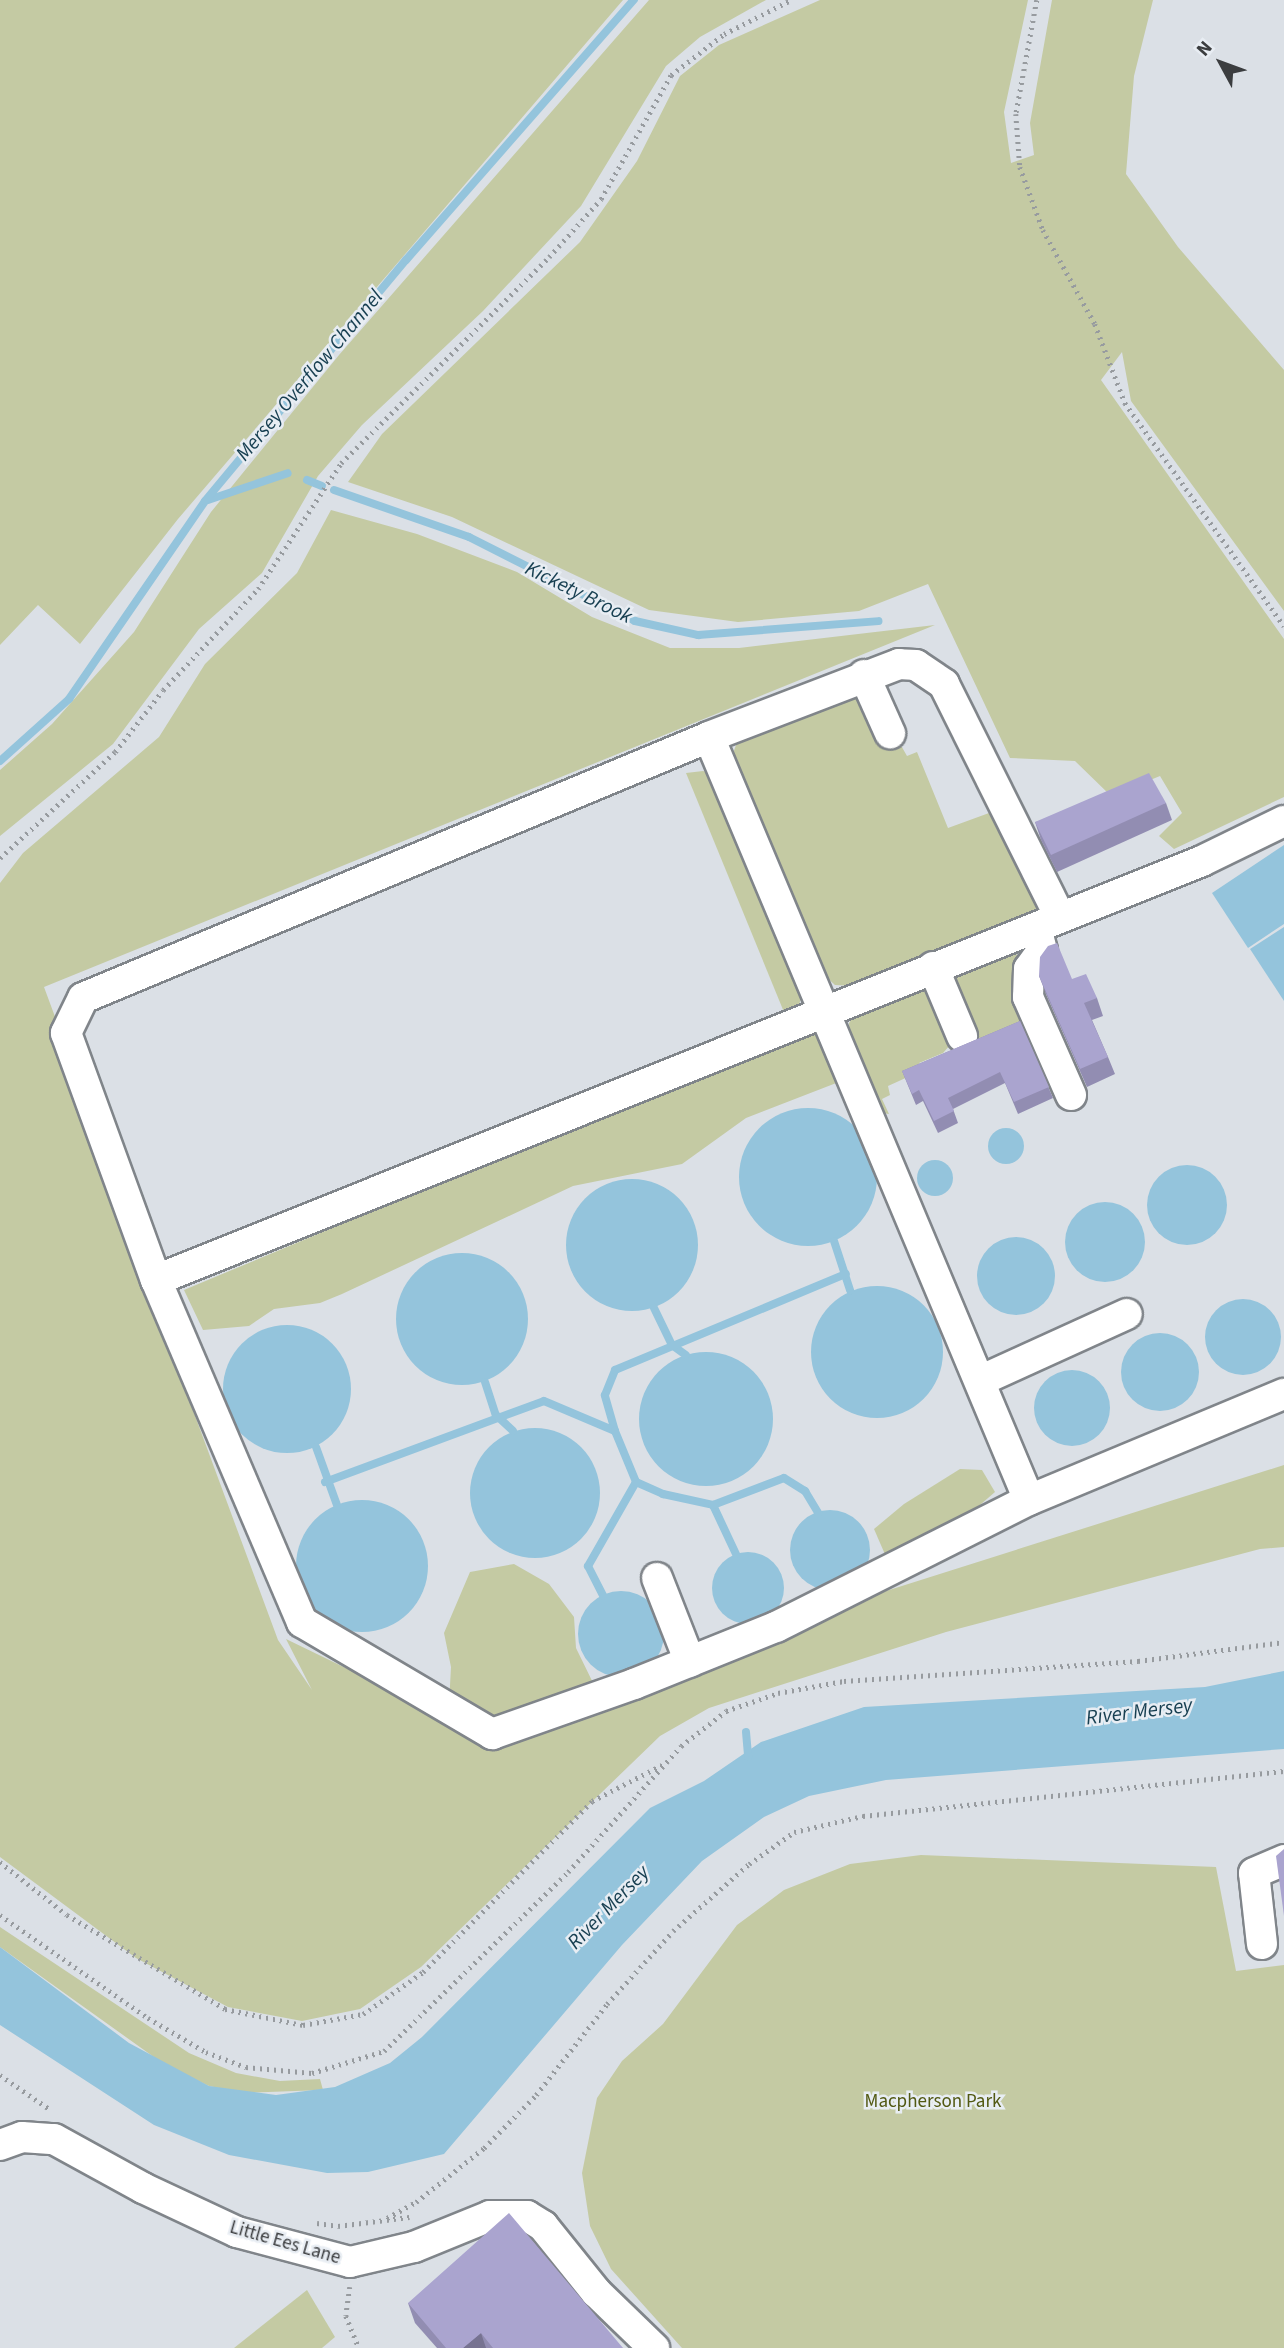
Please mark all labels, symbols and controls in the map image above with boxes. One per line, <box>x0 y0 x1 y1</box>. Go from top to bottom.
north arrow <box>1186 28 1256 98</box>
text: N <box>1190 35 1219 63</box>
water label: Mersey Overflow Channel <box>230 284 388 466</box>
water label: Kickety Brook <box>521 555 637 629</box>
water label: River Mersey <box>1084 1692 1194 1730</box>
water label: River Mersey <box>562 1860 654 1954</box>
park label: Macpherson Park <box>865 2091 1001 2113</box>
street label: Little Ees Lane <box>227 2216 343 2270</box>

